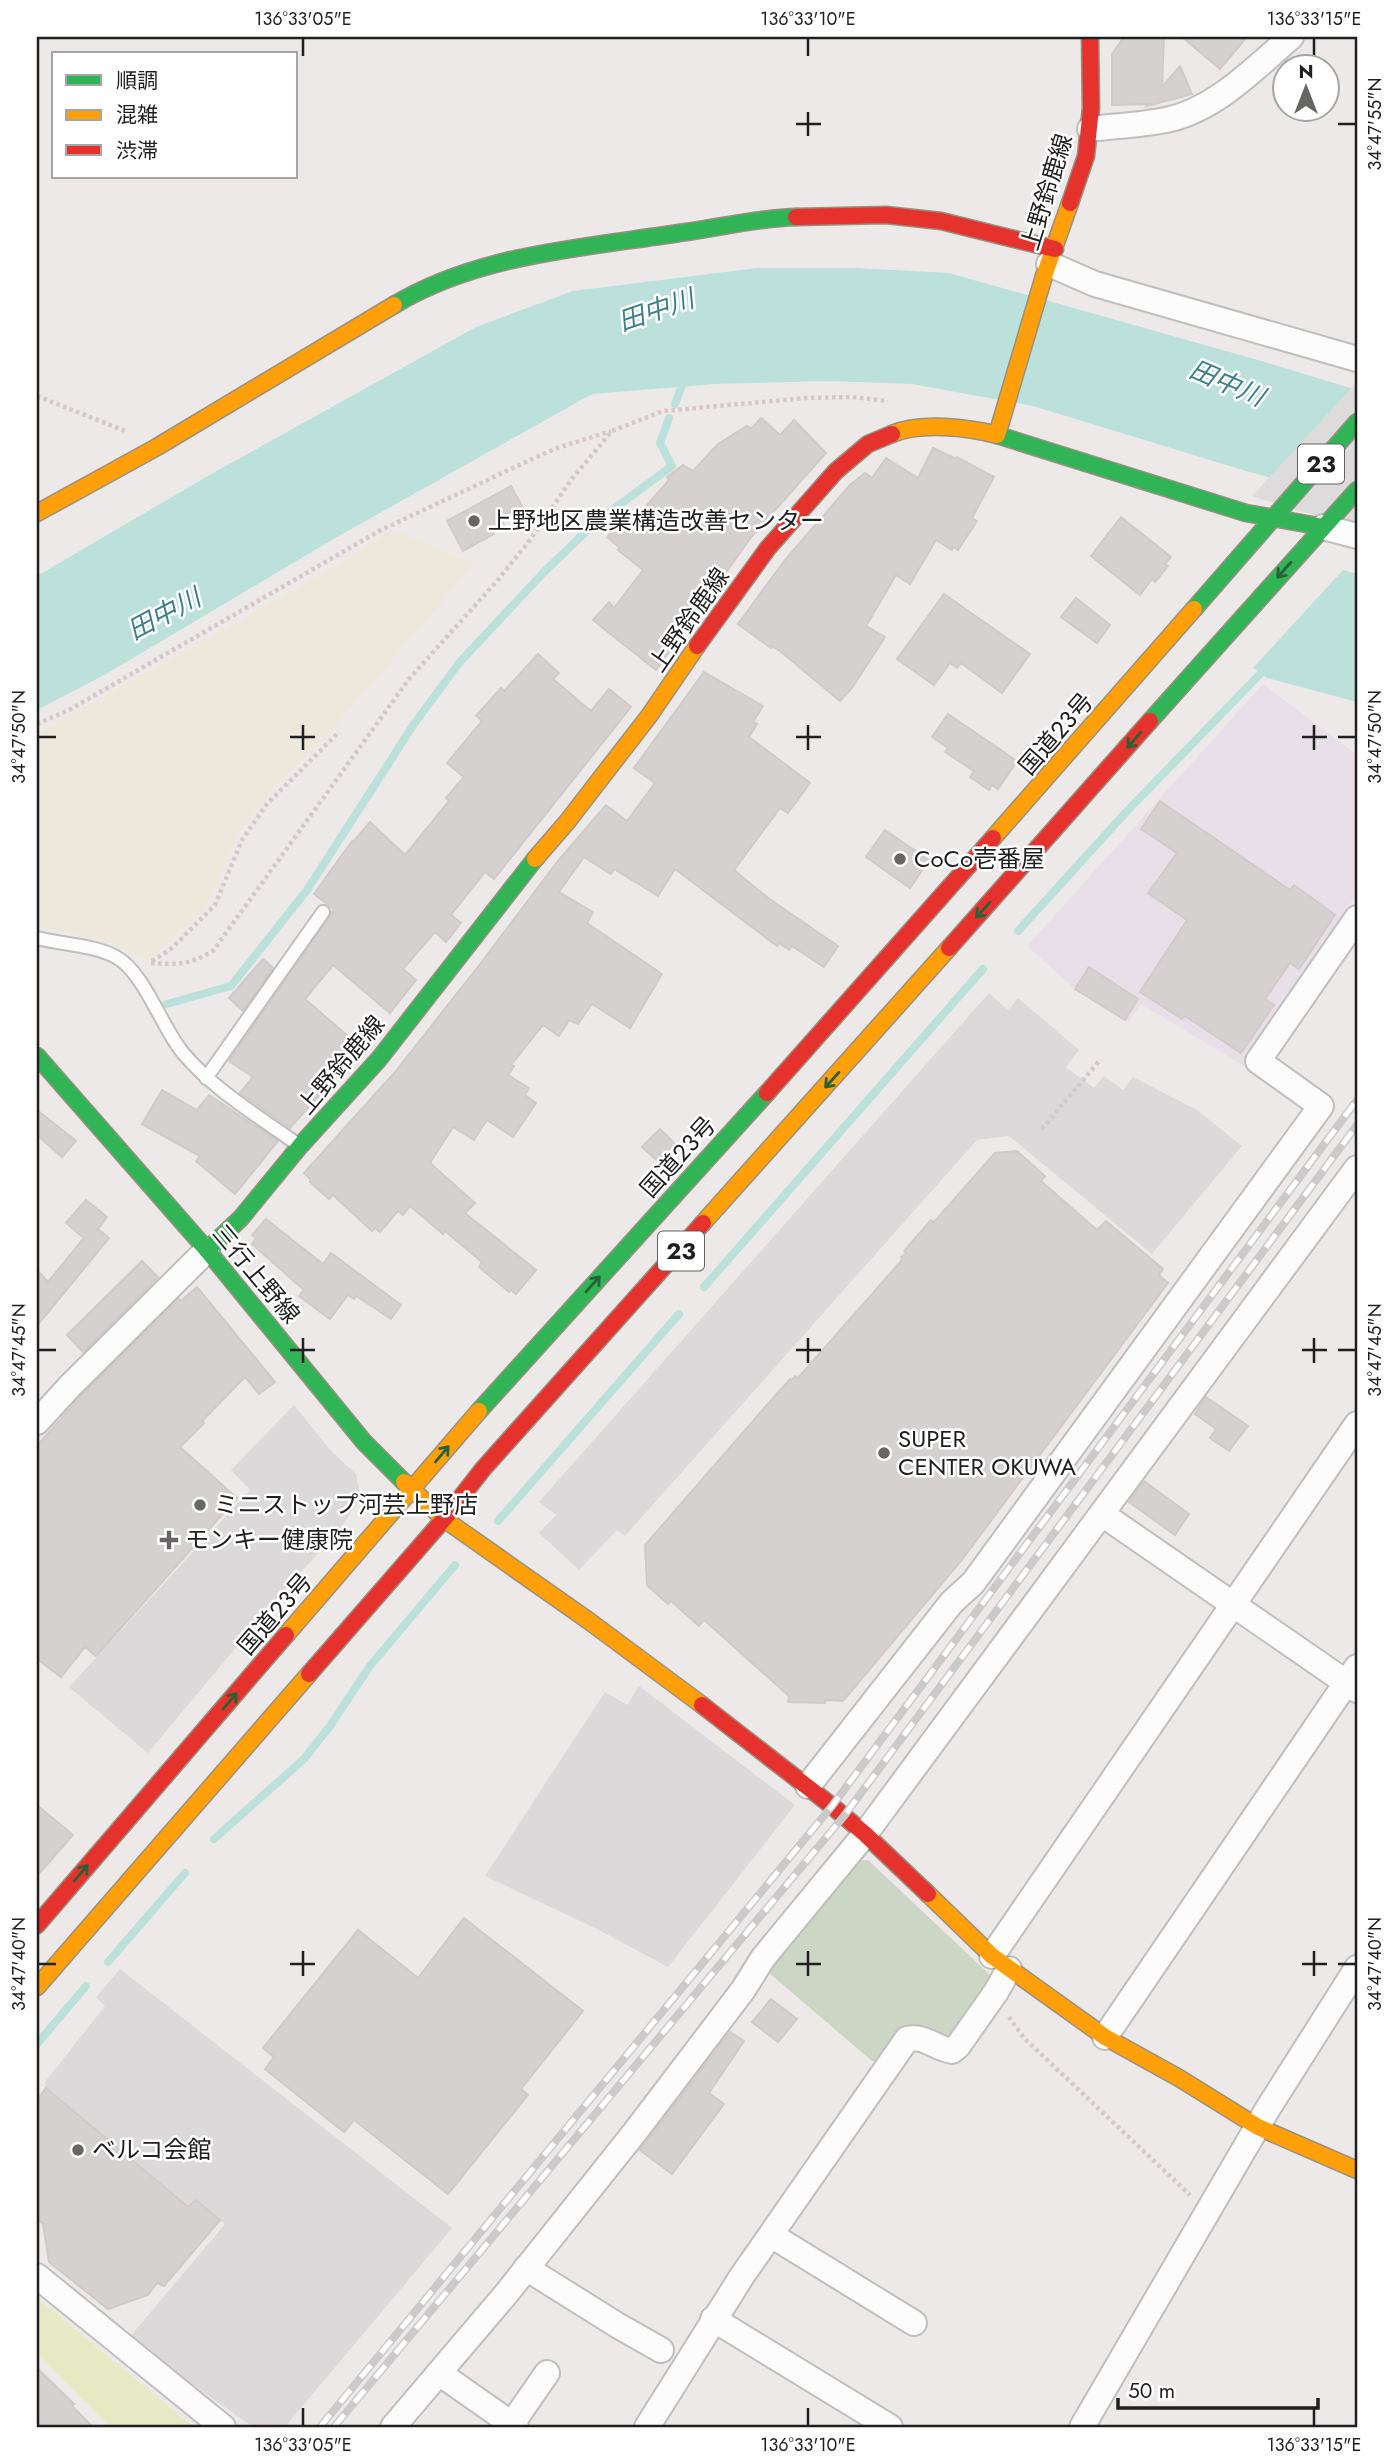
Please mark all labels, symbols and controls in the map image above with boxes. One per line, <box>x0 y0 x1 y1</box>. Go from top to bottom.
text: 136°33'05"E <box>254 6 352 32</box>
text: 136°33'10"E <box>760 6 856 32</box>
text: 136°33'15"E <box>1267 6 1361 32</box>
legend <box>52 52 298 178</box>
north arrow <box>1272 52 1342 122</box>
text: N <box>1298 58 1314 85</box>
text: 順調 <box>116 66 158 96</box>
text: 34°47'55"N <box>1362 77 1388 171</box>
text: 混雑 <box>116 100 158 130</box>
street label: 上野鈴鹿線 <box>1012 129 1081 254</box>
text: 渋滞 <box>116 136 158 166</box>
water label: 田中川 <box>613 278 702 341</box>
water label: 田中川 <box>1184 350 1273 417</box>
road number: 23 <box>1298 445 1344 484</box>
place label: 上野地区農業構造改善センター <box>488 503 824 538</box>
marker: 上野地区農業構造改善センター <box>466 513 482 529</box>
street label: 上野鈴鹿線 <box>640 561 737 679</box>
one-way arrow <box>1276 561 1293 578</box>
water label: 田中川 <box>121 578 210 649</box>
street label: 国道23号 <box>1010 685 1101 782</box>
text: 34°47'50"N <box>6 690 32 784</box>
text: 34°47'50"N <box>1362 690 1388 784</box>
one-way arrow <box>1125 731 1142 748</box>
place label: CoCo壱番屋 <box>914 841 1045 876</box>
marker: CoCo壱番屋 <box>892 851 908 867</box>
one-way arrow <box>975 901 991 919</box>
street label: 上野鈴鹿線 <box>289 1007 393 1122</box>
one-way arrow <box>824 1071 840 1089</box>
street label: 国道23号 <box>632 1108 724 1205</box>
street label: 三行上野線 <box>204 1216 308 1331</box>
road number: 23 <box>658 1232 704 1270</box>
one-way arrow <box>585 1275 601 1293</box>
text: 34°47'45"N <box>6 1303 32 1397</box>
text: 34°47'45"N <box>1362 1303 1388 1397</box>
place label: SUPER CENTER OKUWA <box>898 1421 1076 1484</box>
one-way arrow <box>434 1445 450 1463</box>
marker: SUPER CENTER OKUWA <box>876 1445 892 1461</box>
place label: ミニストップ河芸上野店 <box>214 1487 478 1522</box>
marker: ミニストップ河芸上野店 <box>192 1497 208 1513</box>
place label: モンキー健康院 <box>185 1522 353 1557</box>
marker: モンキー健康院 <box>159 1530 179 1550</box>
street label: 国道23号 <box>229 1565 320 1662</box>
one-way arrow <box>222 1692 238 1710</box>
one-way arrow <box>73 1865 89 1883</box>
text: 34°47'40"N <box>6 1917 32 2011</box>
text: 34°47'40"N <box>1362 1917 1388 2011</box>
place label: ベルコ会館 <box>92 2132 212 2167</box>
marker: ベルコ会館 <box>70 2142 86 2158</box>
scale bar <box>1118 2366 1317 2410</box>
text: 50 m <box>1128 2376 1175 2406</box>
text: 136°33'05"E <box>254 2432 352 2458</box>
text: 136°33'10"E <box>760 2432 856 2458</box>
text: 136°33'15"E <box>1267 2432 1361 2458</box>

